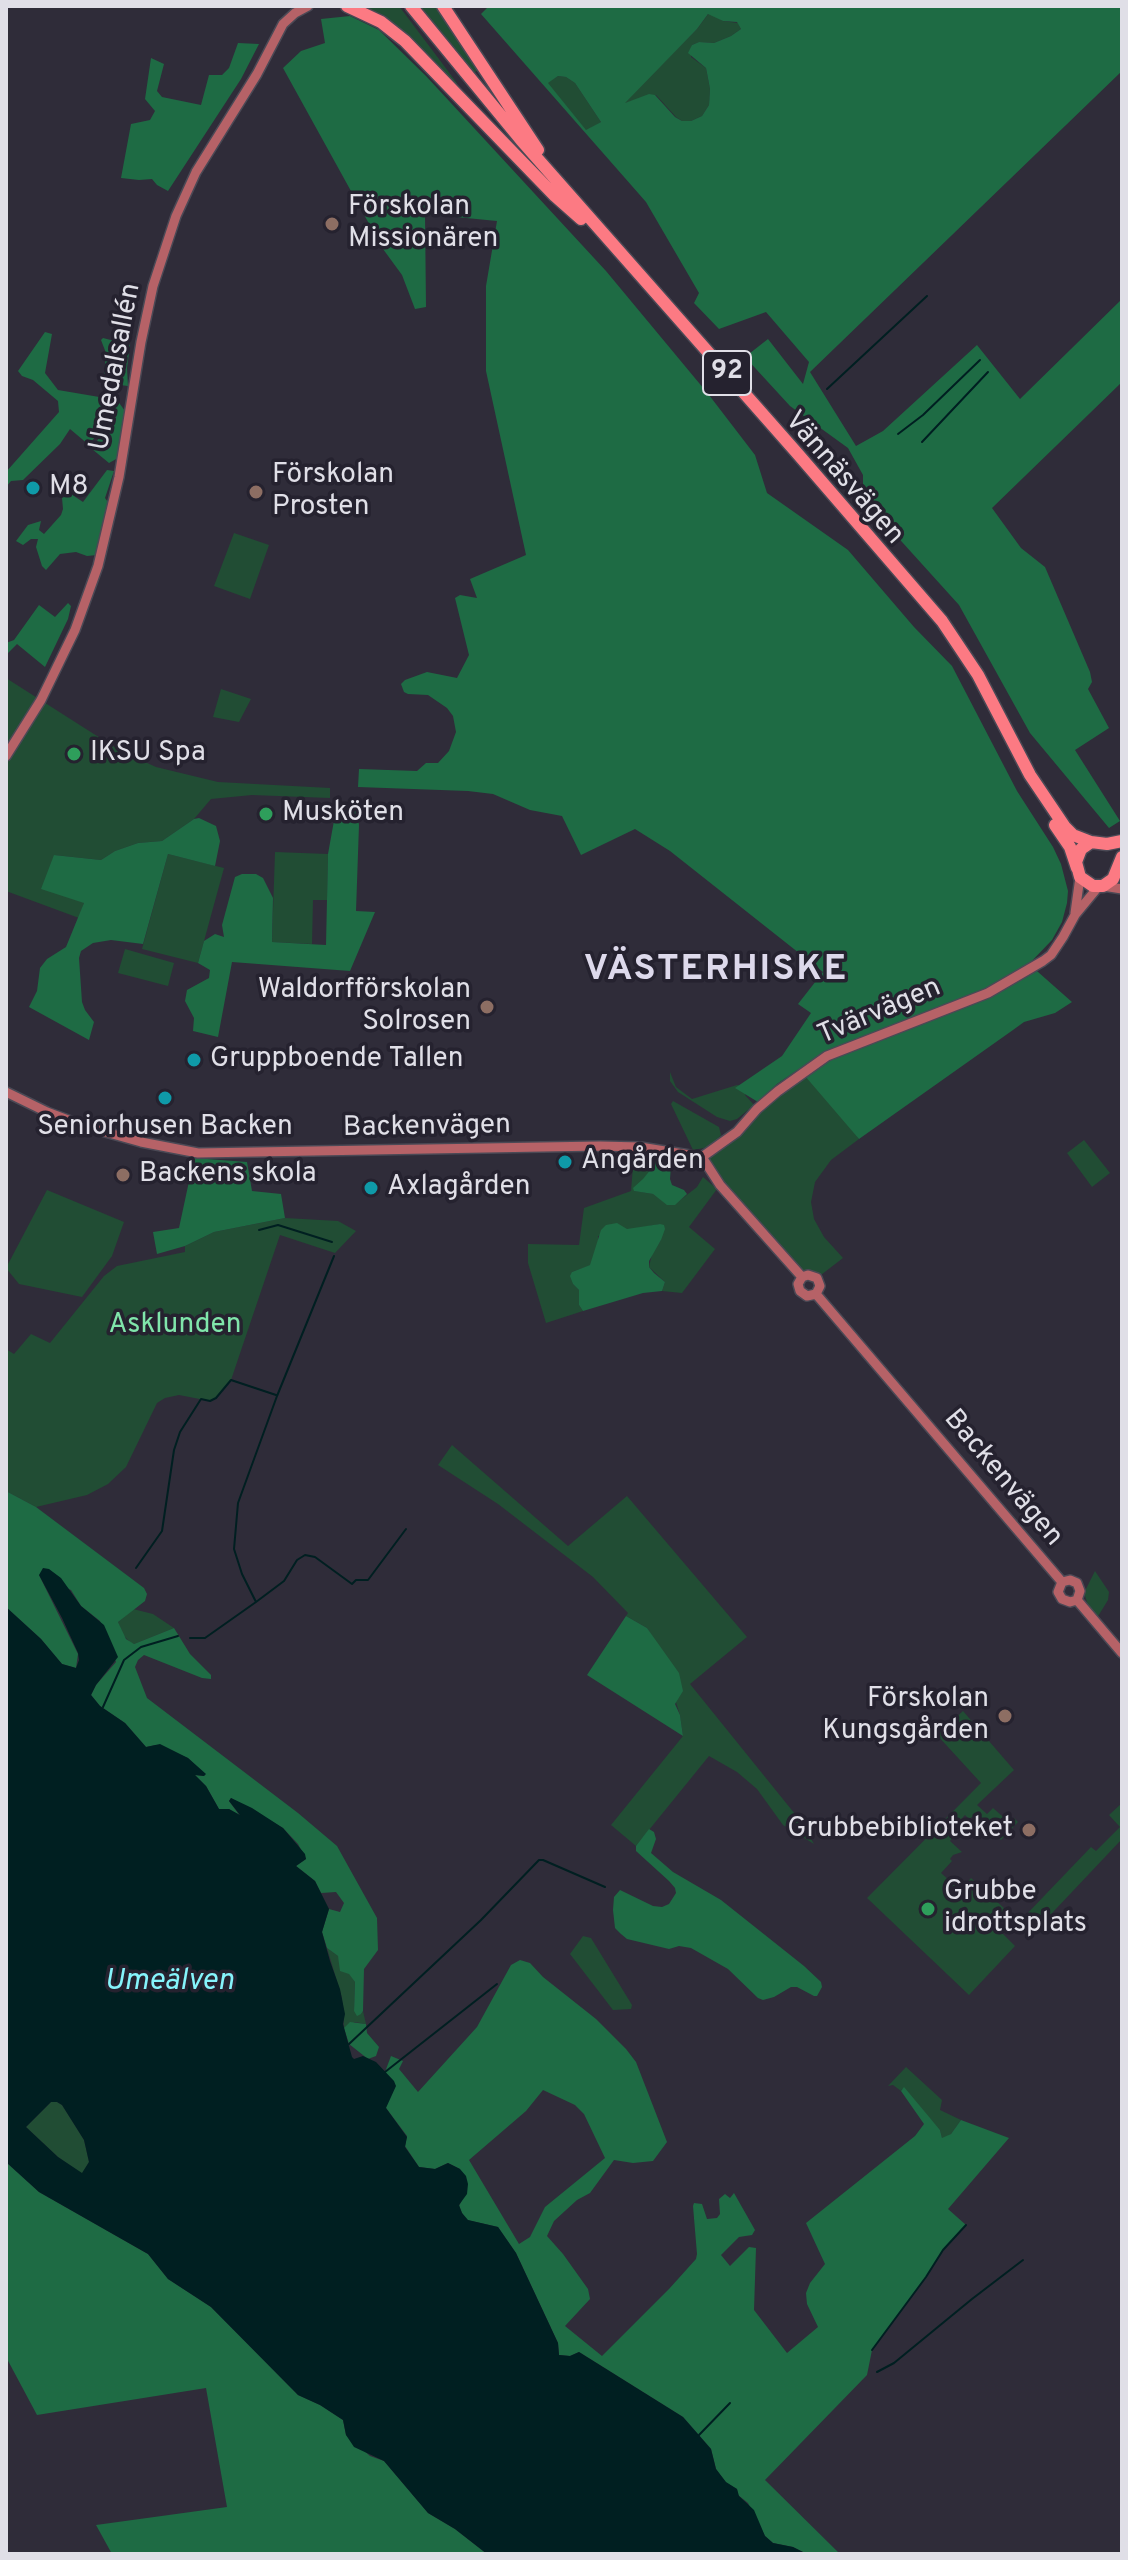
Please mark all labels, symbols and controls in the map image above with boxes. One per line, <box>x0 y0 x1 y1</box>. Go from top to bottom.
place label: Förskolan Missionären <box>348 191 498 257</box>
marker: Förskolan Missionären <box>323 215 341 233</box>
street label: Umedalsallén <box>84 280 150 454</box>
road number: 92 <box>703 351 751 395</box>
street label: Vännäsvägen <box>776 405 910 553</box>
place label: Förskolan Prosten <box>272 459 394 525</box>
place label: M8 <box>49 471 89 505</box>
marker: M8 <box>24 479 42 497</box>
marker: Förskolan Prosten <box>247 483 265 501</box>
place label: IKSU Spa <box>90 737 206 771</box>
marker: IKSU Spa <box>65 745 83 763</box>
place label: Musköten <box>282 797 404 831</box>
marker: Musköten <box>257 805 275 823</box>
district label: VÄSTERHISKE <box>584 950 848 994</box>
street label: Tvärvägen <box>814 972 946 1054</box>
place label: Waldorfförskolan Solrosen <box>258 974 471 1040</box>
marker: Waldorfförskolan Solrosen <box>478 998 496 1016</box>
place label: Gruppboende Tallen <box>210 1043 464 1077</box>
marker: Gruppboende Tallen <box>185 1051 203 1069</box>
marker: Seniorhusen Backen <box>156 1089 174 1107</box>
street label: Backenvägen <box>343 1110 511 1146</box>
place label: Seniorhusen Backen <box>37 1111 293 1145</box>
place label: Angården <box>581 1145 704 1179</box>
marker: Angården <box>556 1153 574 1171</box>
place label: Backens skola <box>139 1158 316 1192</box>
marker: Backens skola <box>114 1166 132 1184</box>
place label: Axlagården <box>387 1171 530 1205</box>
marker: Axlagården <box>362 1179 380 1197</box>
park label: Asklunden <box>108 1309 242 1343</box>
street label: Backenvägen <box>935 1404 1069 1554</box>
place label: Förskolan Kungsgården <box>822 1683 989 1749</box>
marker: Förskolan Kungsgården <box>996 1707 1014 1725</box>
place label: Grubbebiblioteket <box>787 1813 1013 1847</box>
marker: Grubbebiblioteket <box>1020 1821 1038 1839</box>
place label: Grubbe idrottsplats <box>944 1876 1087 1942</box>
marker: Grubbe idrottsplats <box>919 1900 937 1918</box>
water label: Umeälven <box>104 1965 234 2001</box>

